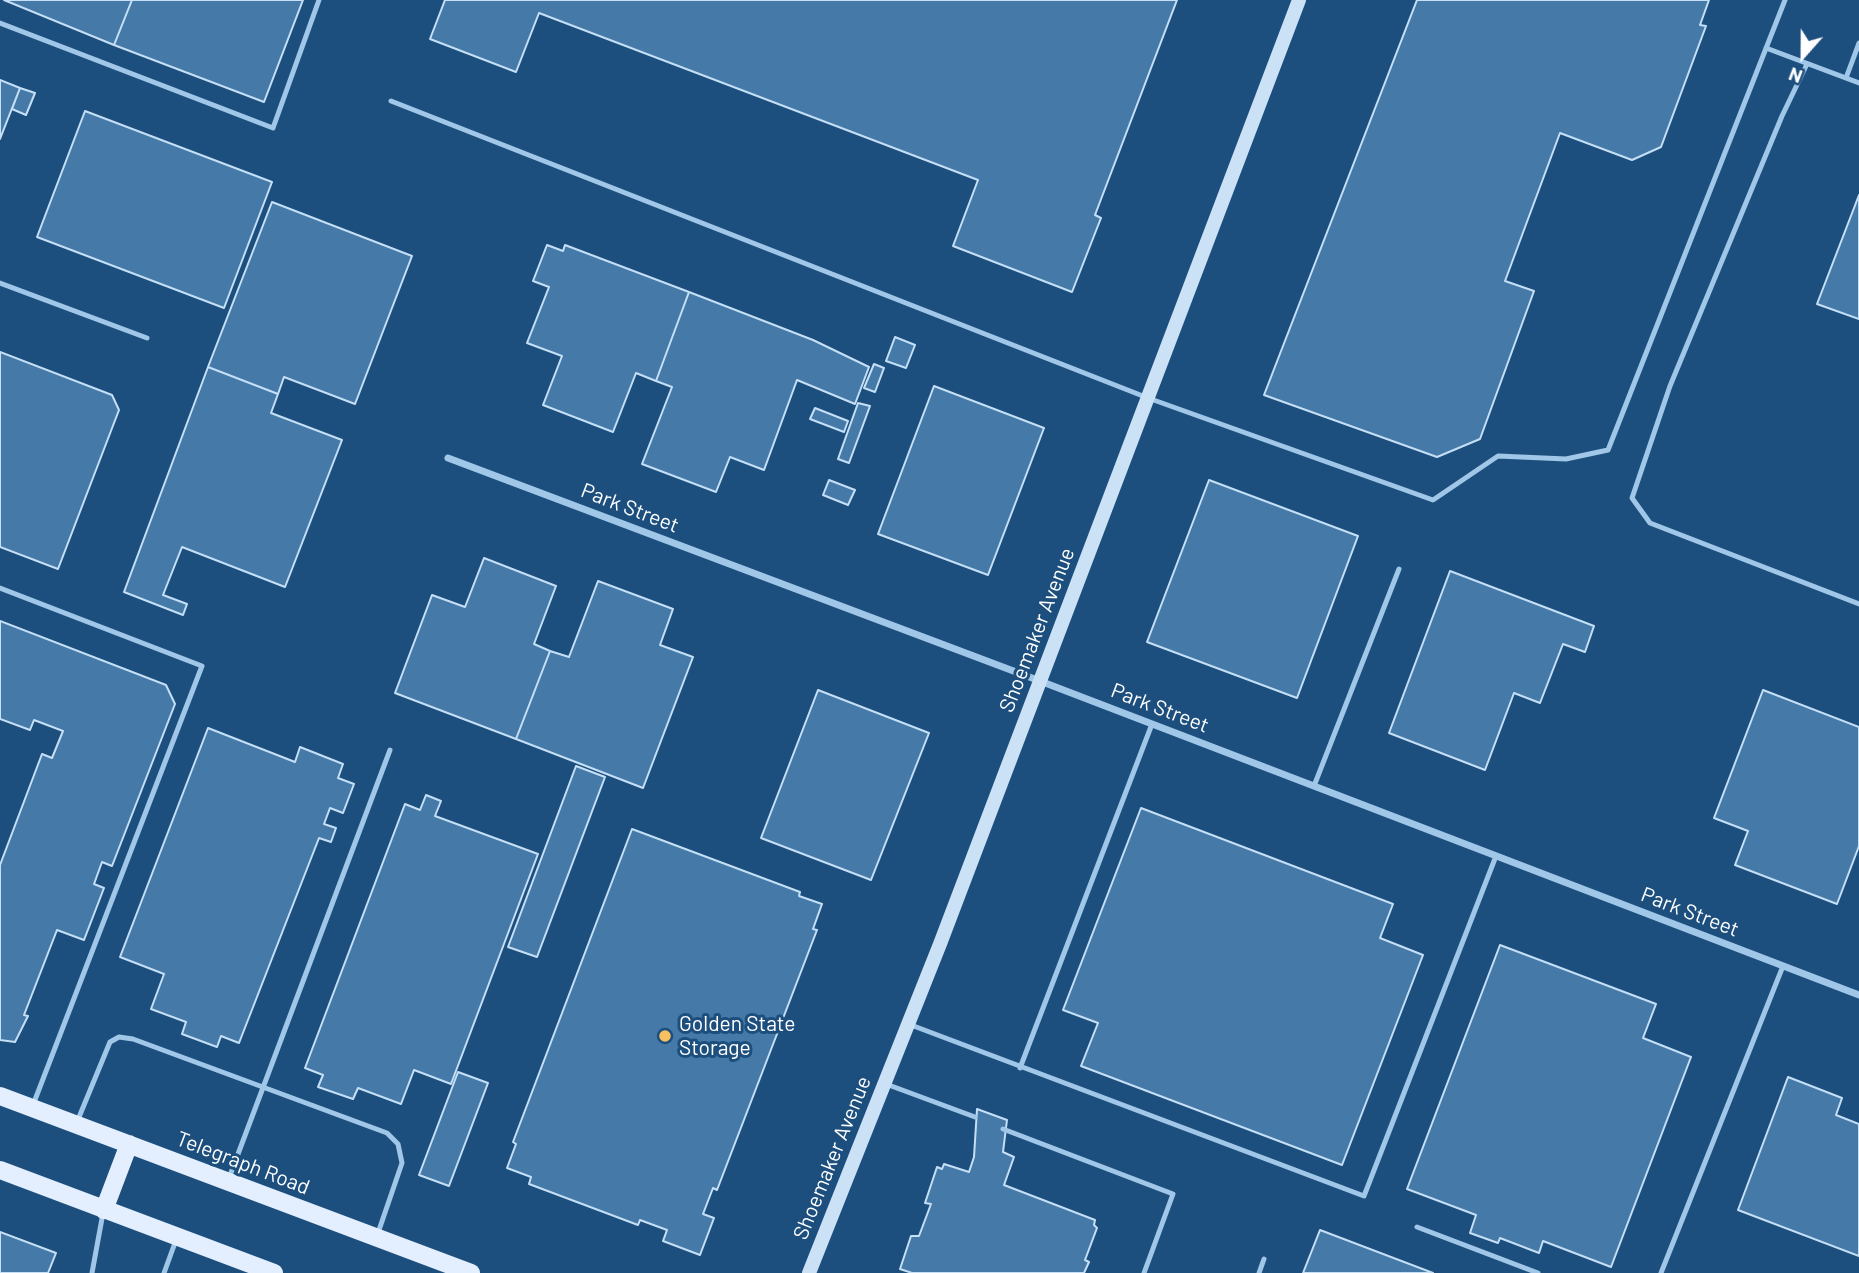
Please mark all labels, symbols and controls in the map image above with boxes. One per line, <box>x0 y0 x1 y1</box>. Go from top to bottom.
north arrow <box>1768 21 1838 91</box>
text: N <box>1785 63 1805 89</box>
street label: Park Street <box>578 478 682 538</box>
street label: Shoemaker Avenue <box>994 544 1080 716</box>
street label: Park Street <box>1108 678 1212 738</box>
street label: Park Street <box>1638 882 1742 942</box>
place label: Golden State Storage <box>679 1011 795 1061</box>
marker: Golden State Storage <box>657 1028 673 1044</box>
street label: Shoemaker Avenue <box>788 1073 876 1243</box>
street label: Telegraph Road <box>173 1126 313 1200</box>

